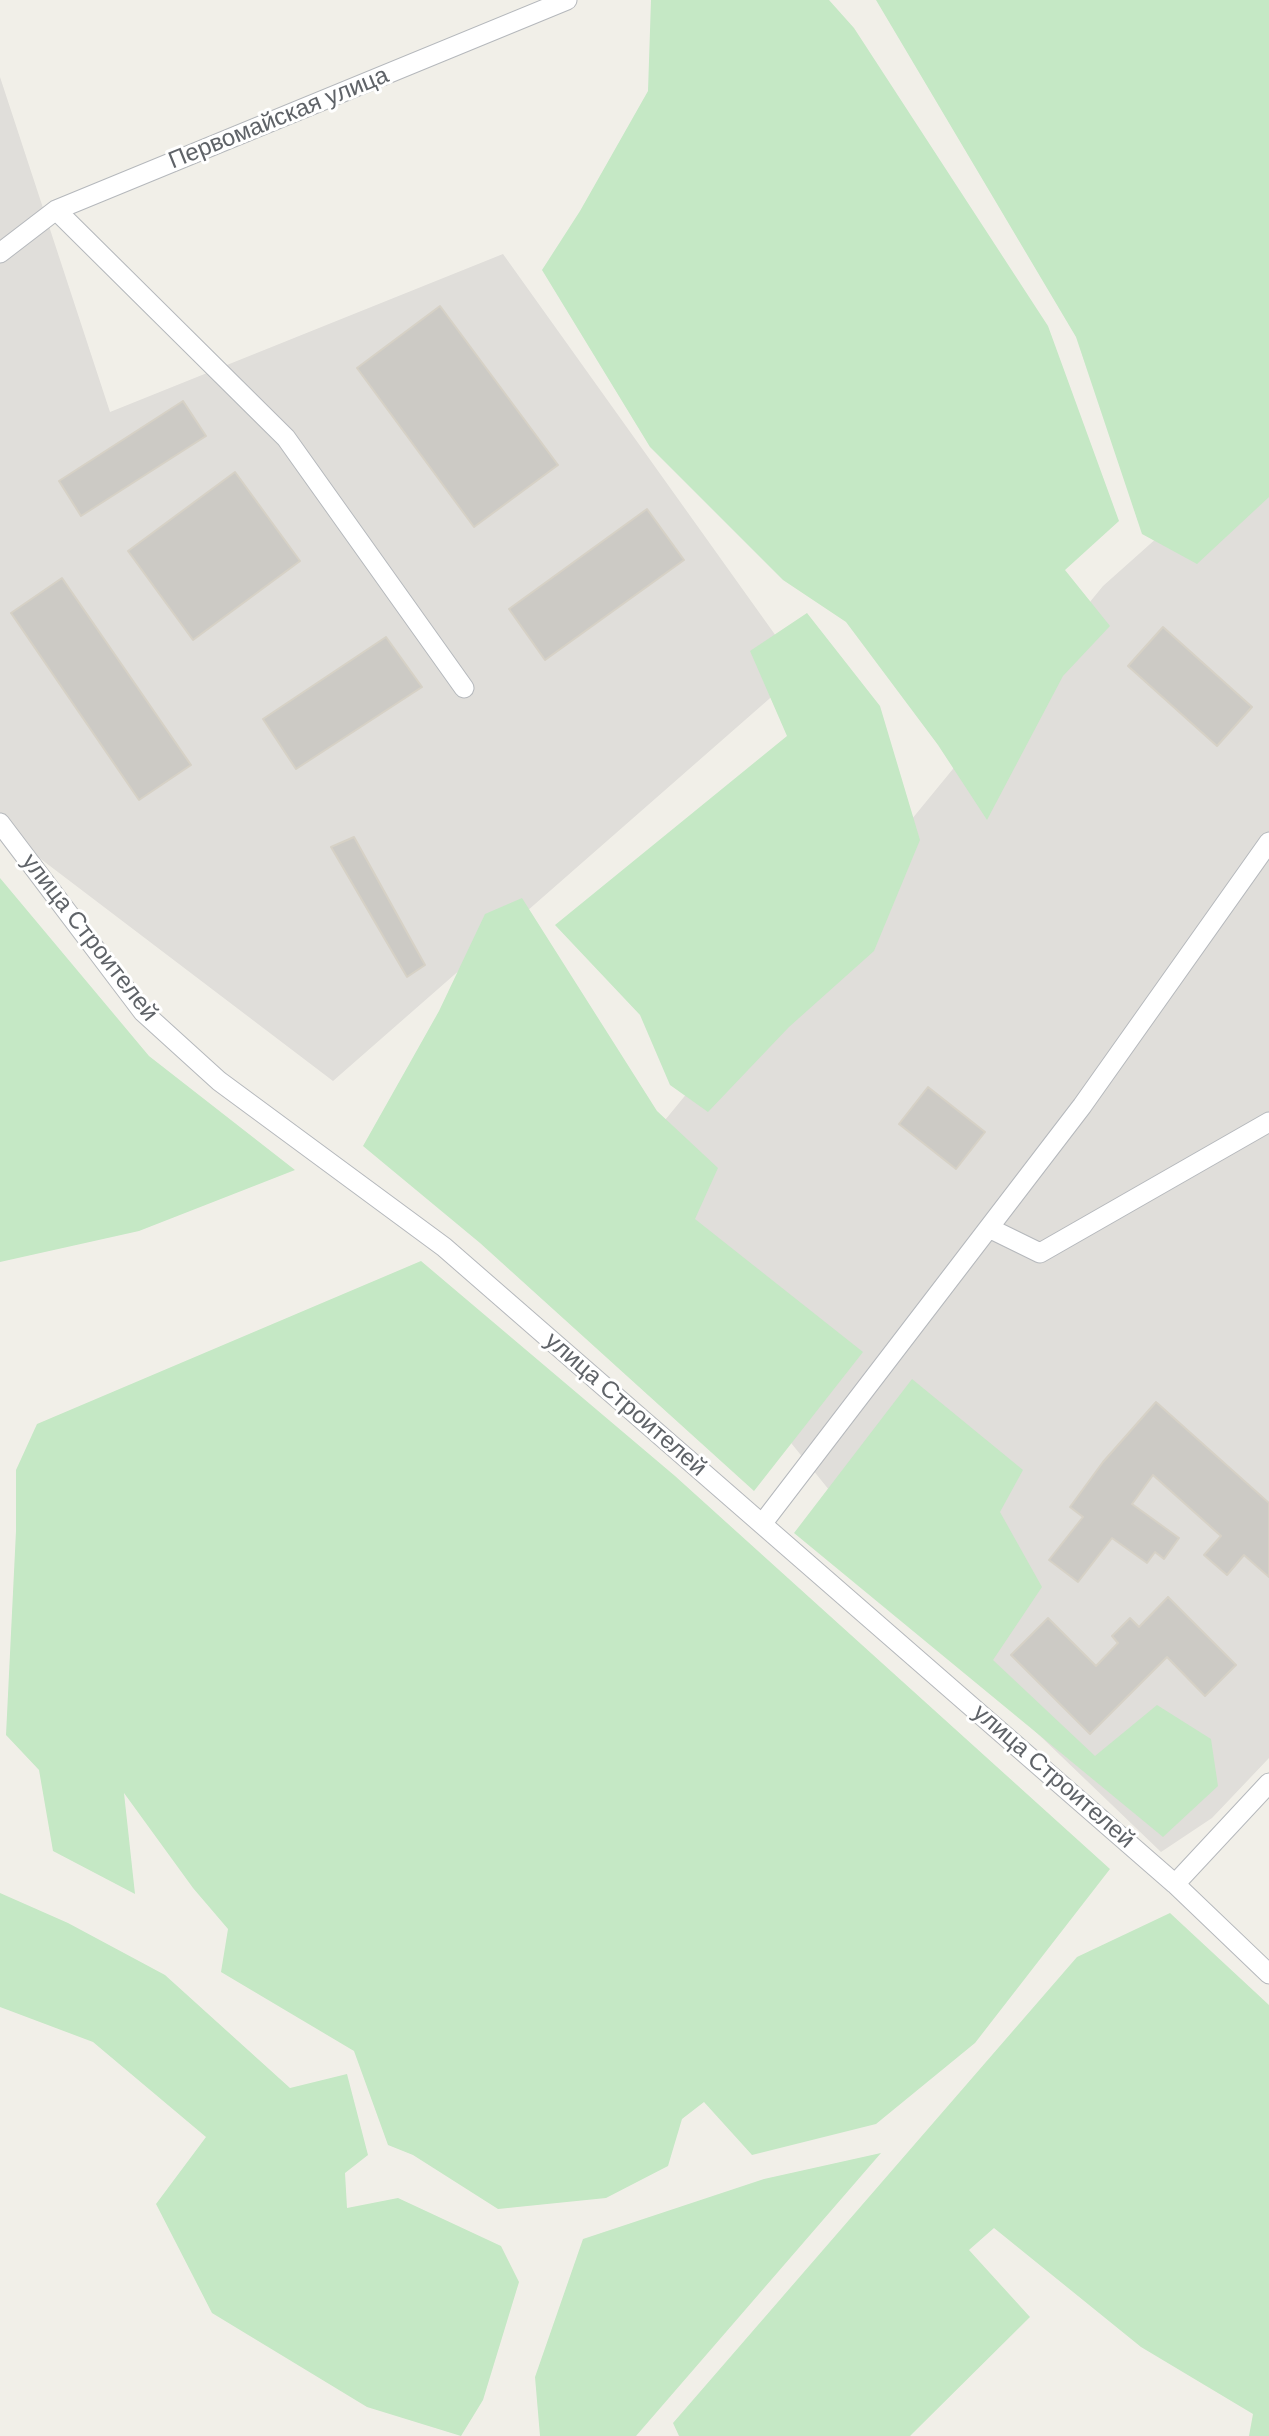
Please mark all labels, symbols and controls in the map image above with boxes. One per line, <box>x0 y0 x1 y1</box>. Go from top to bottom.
street label: Первомайская улица <box>165 62 393 176</box>
street label: улица Строителей <box>15 848 163 1028</box>
street label: улица Строителей <box>538 1327 712 1483</box>
street label: улица Строителей <box>966 1699 1140 1855</box>

